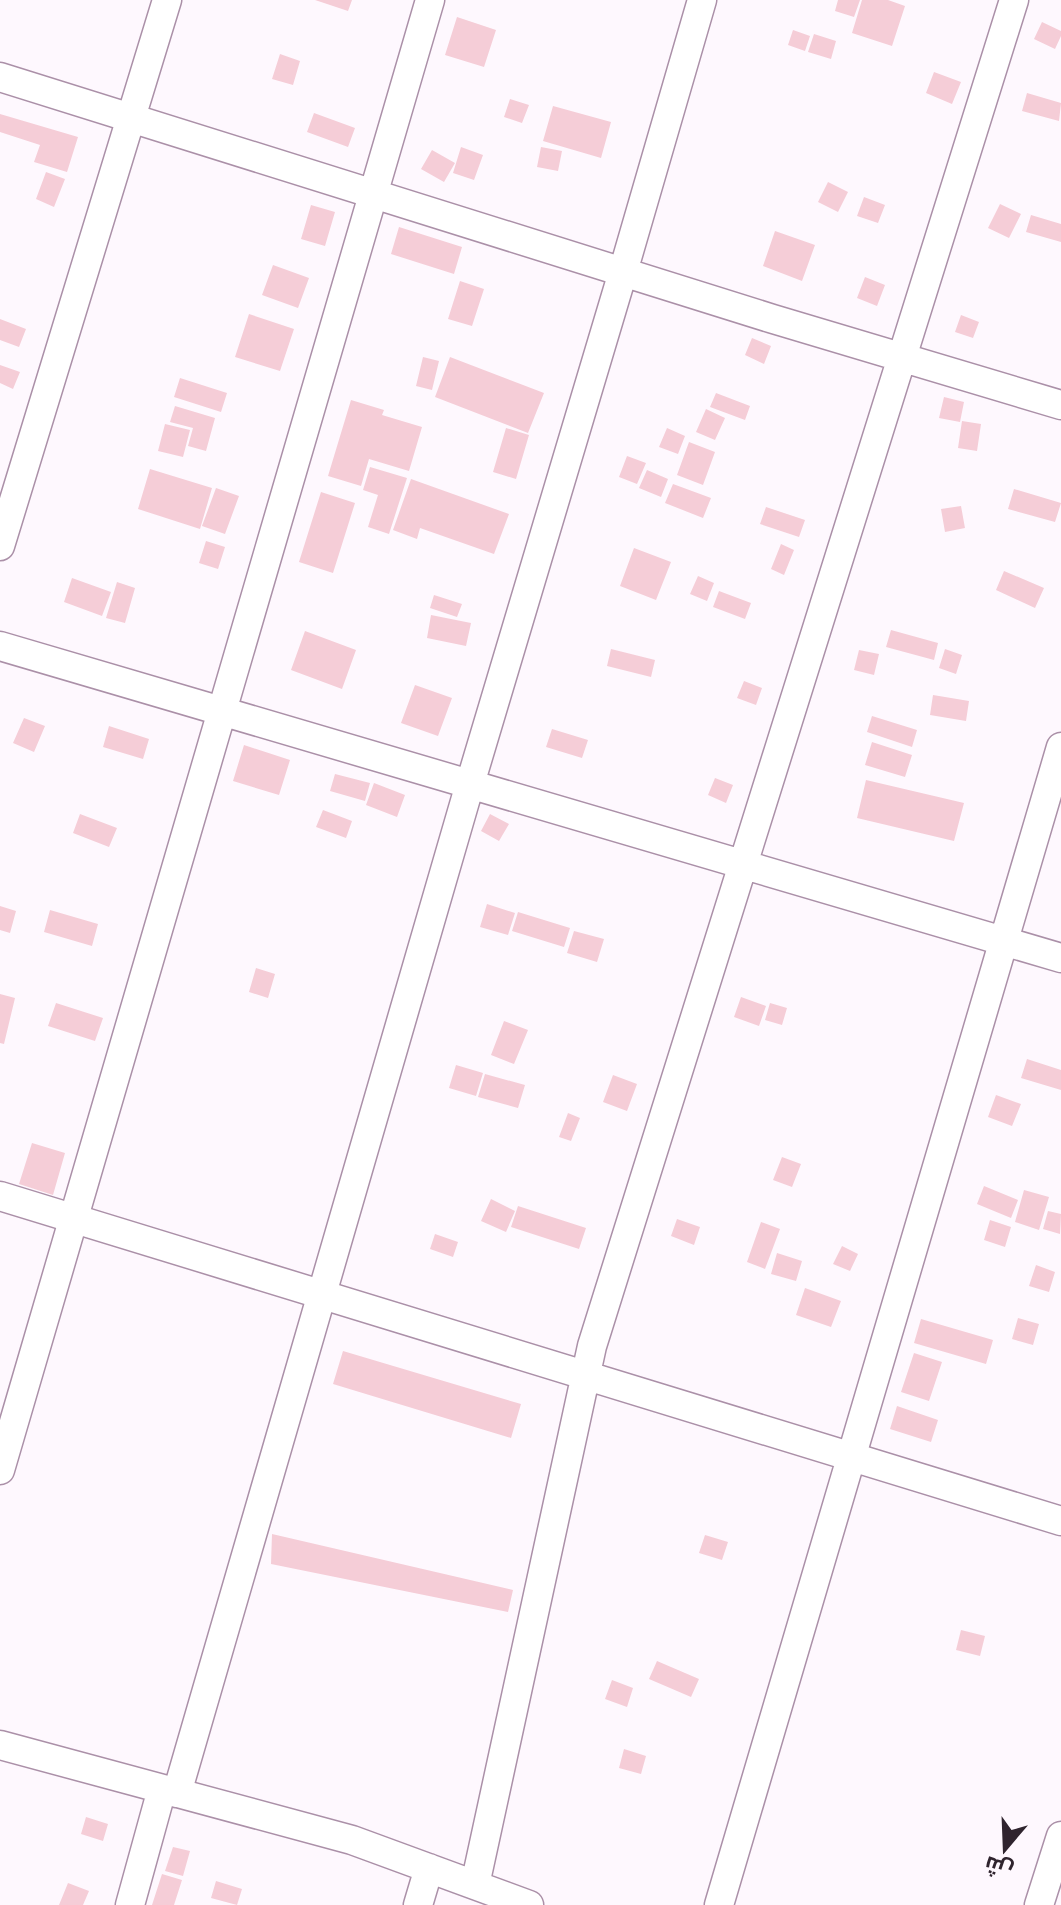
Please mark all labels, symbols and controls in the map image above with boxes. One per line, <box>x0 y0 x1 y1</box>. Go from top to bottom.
north arrow <box>965 1809 1045 1889</box>
text: ش <box>981 1850 1016 1886</box>

